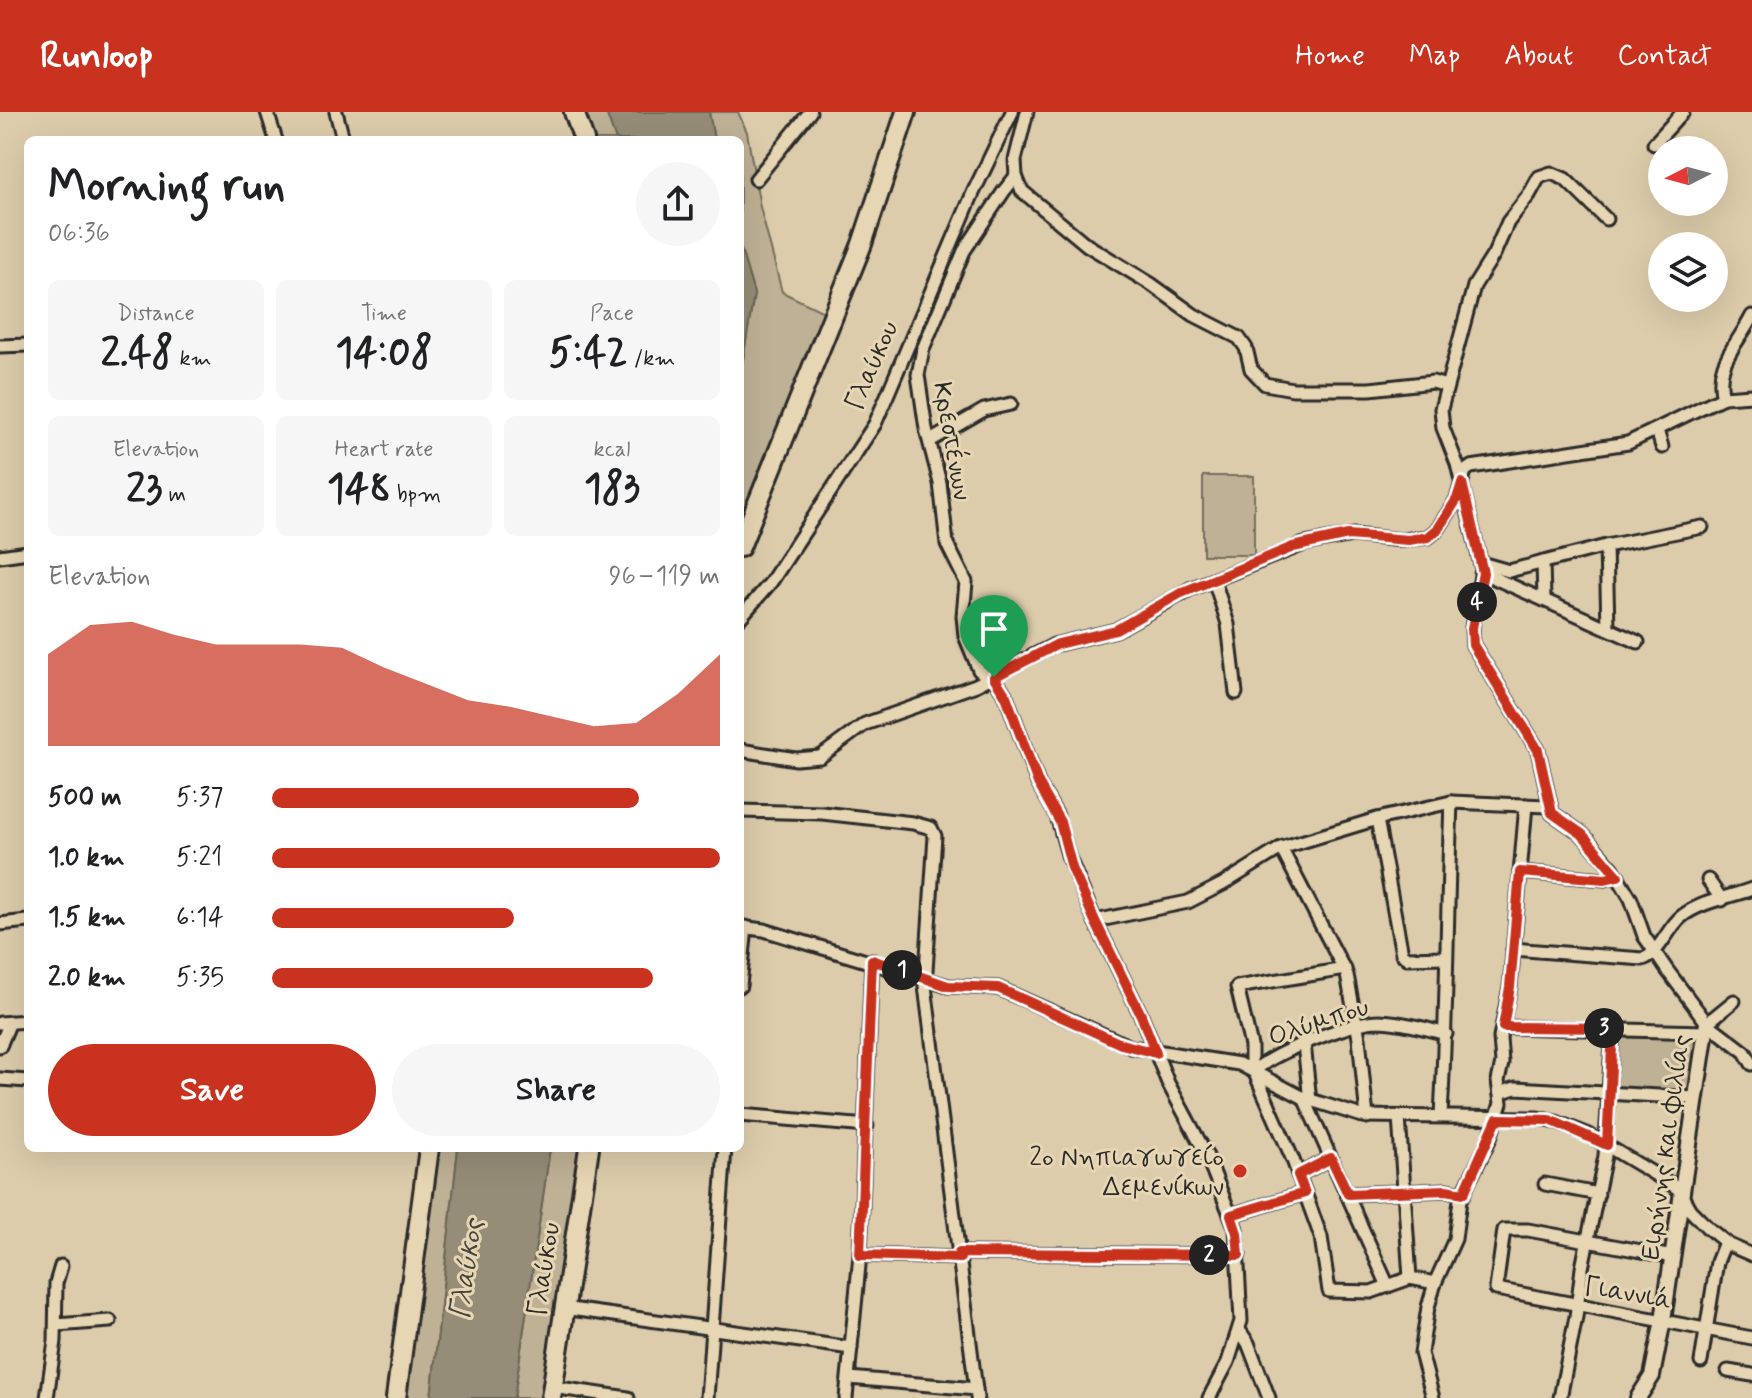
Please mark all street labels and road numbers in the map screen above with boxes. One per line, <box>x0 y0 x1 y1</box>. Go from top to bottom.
street label: Γλαύκου <box>838 316 907 416</box>
street label: Κρεστένων <box>924 379 978 503</box>
street label: Ολύμπου <box>1264 991 1373 1055</box>
street label: Ειρήνης και Φιλίας <box>1634 1032 1700 1262</box>
street label: Γλαύκου <box>521 1220 569 1318</box>
street label: Γιαννιά <box>1581 1270 1674 1318</box>

